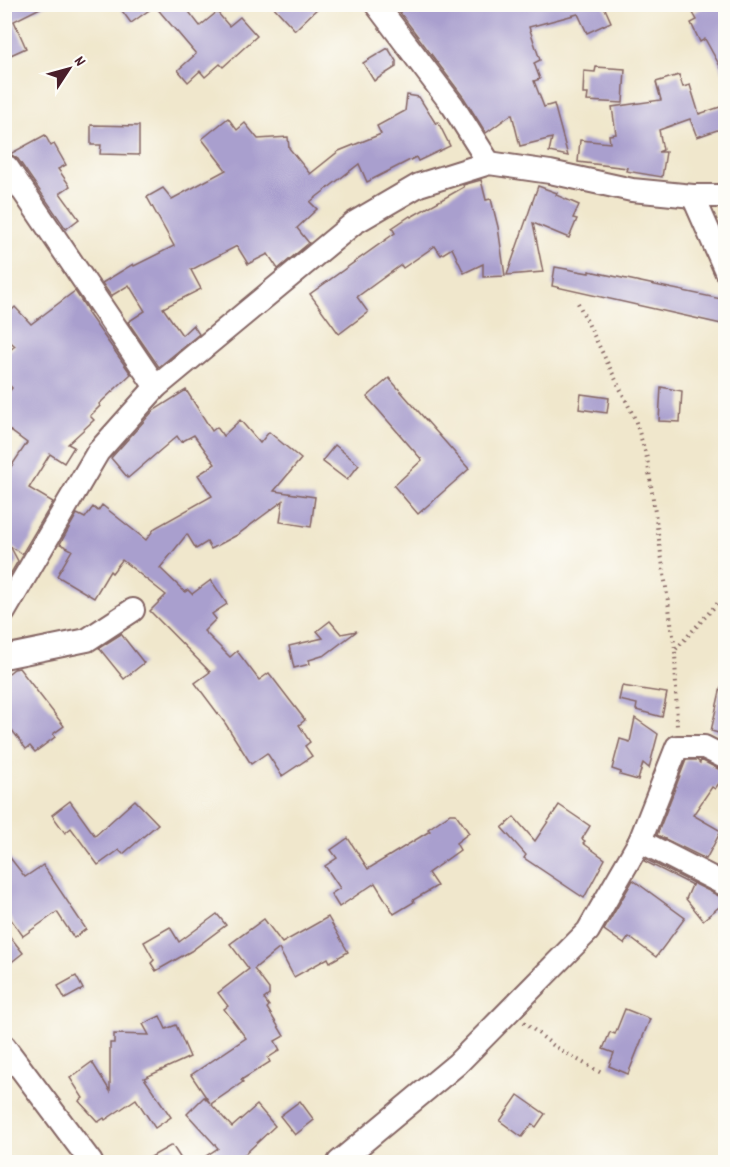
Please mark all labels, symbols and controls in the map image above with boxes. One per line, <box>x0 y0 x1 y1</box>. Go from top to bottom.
north arrow <box>39 39 99 99</box>
text: N <box>67 52 91 72</box>

